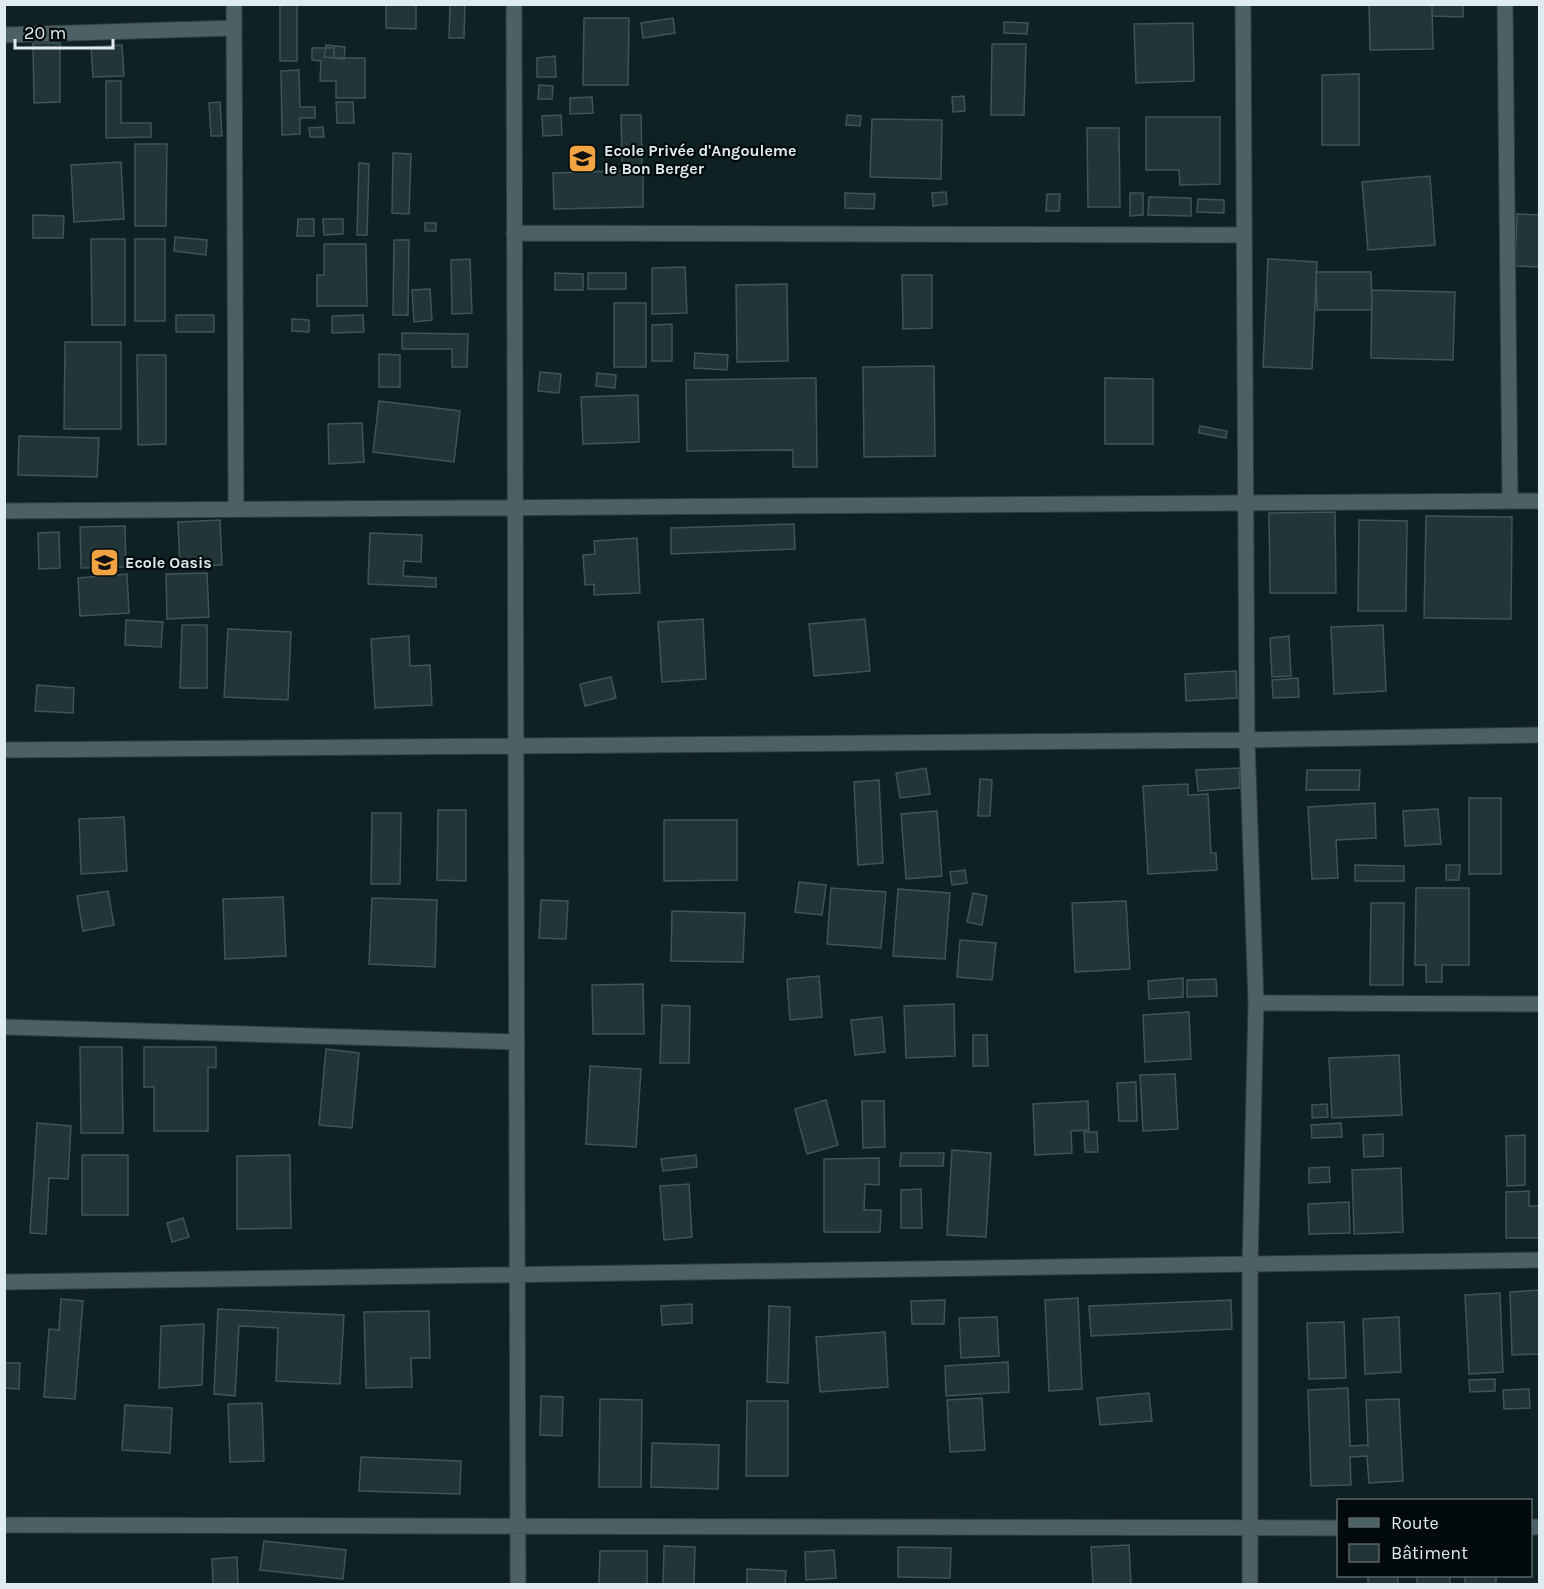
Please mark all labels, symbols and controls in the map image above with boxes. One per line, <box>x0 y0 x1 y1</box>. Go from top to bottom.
scale bar <box>15 12 112 50</box>
text: 20 m <box>24 22 66 44</box>
place label: Ecole Privée d'Angouleme le Bon Berger <box>604 141 797 178</box>
school or university icon: Ecole Privée d'Angouleme le Bon Berger <box>567 143 599 175</box>
school or university icon: Ecole Oasis <box>88 546 120 578</box>
place label: Ecole Oasis <box>125 553 212 572</box>
legend <box>1337 1499 1532 1577</box>
text: Route <box>1391 1512 1439 1534</box>
text: Bâtiment <box>1391 1542 1468 1564</box>

